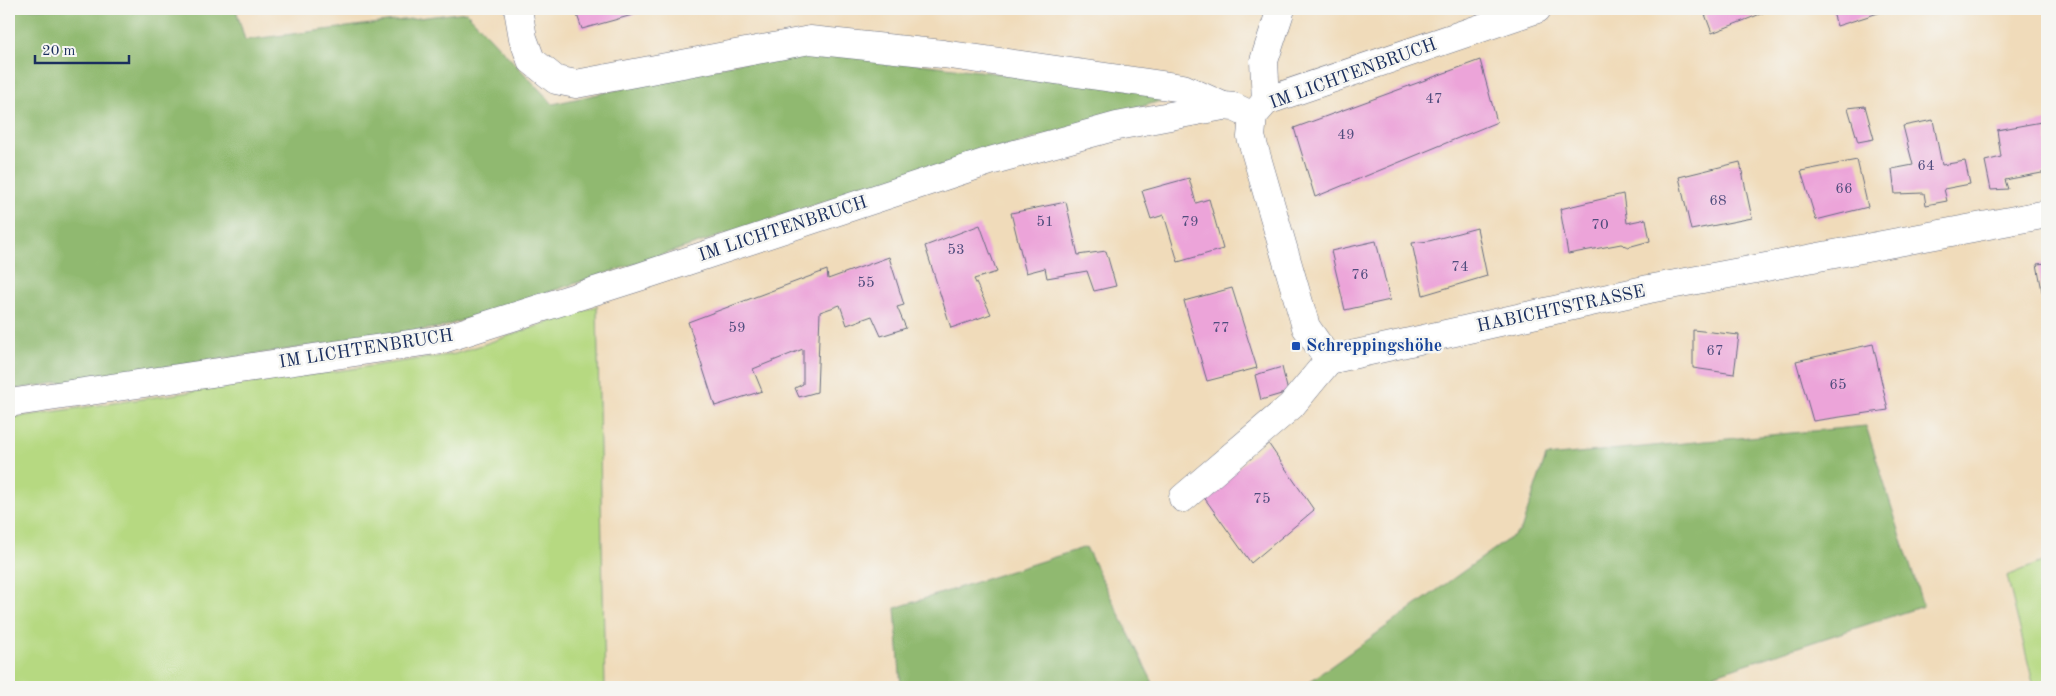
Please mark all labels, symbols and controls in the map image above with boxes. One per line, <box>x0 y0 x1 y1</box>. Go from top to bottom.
scale bar <box>35 32 129 64</box>
street label: IM LICHTENBRUCH <box>1267 35 1439 113</box>
text: 20 m <box>42 44 76 59</box>
house number: 47 <box>1425 92 1443 107</box>
house number: 49 <box>1337 128 1355 143</box>
house number: 64 <box>1917 159 1935 174</box>
house number: 66 <box>1835 182 1853 197</box>
street label: IM LICHTENBRUCH <box>696 193 870 265</box>
house number: 68 <box>1709 194 1727 209</box>
house number: 51 <box>1036 215 1054 230</box>
house number: 79 <box>1181 215 1199 230</box>
house number: 70 <box>1591 218 1609 233</box>
house number: 53 <box>947 243 965 258</box>
house number: 74 <box>1451 260 1469 275</box>
house number: 76 <box>1351 268 1369 283</box>
house number: 55 <box>857 276 875 291</box>
street label: HABICHTSTRASSE <box>1475 282 1647 336</box>
house number: 59 <box>728 321 746 336</box>
house number: 77 <box>1212 321 1230 336</box>
street label: IM LICHTENBRUCH <box>278 326 454 372</box>
place label: Schreppingshöhe <box>1306 337 1442 355</box>
marker: Schreppingshöhe <box>1290 340 1302 352</box>
house number: 67 <box>1706 344 1724 359</box>
house number: 65 <box>1829 378 1847 393</box>
house number: 75 <box>1253 492 1271 507</box>

